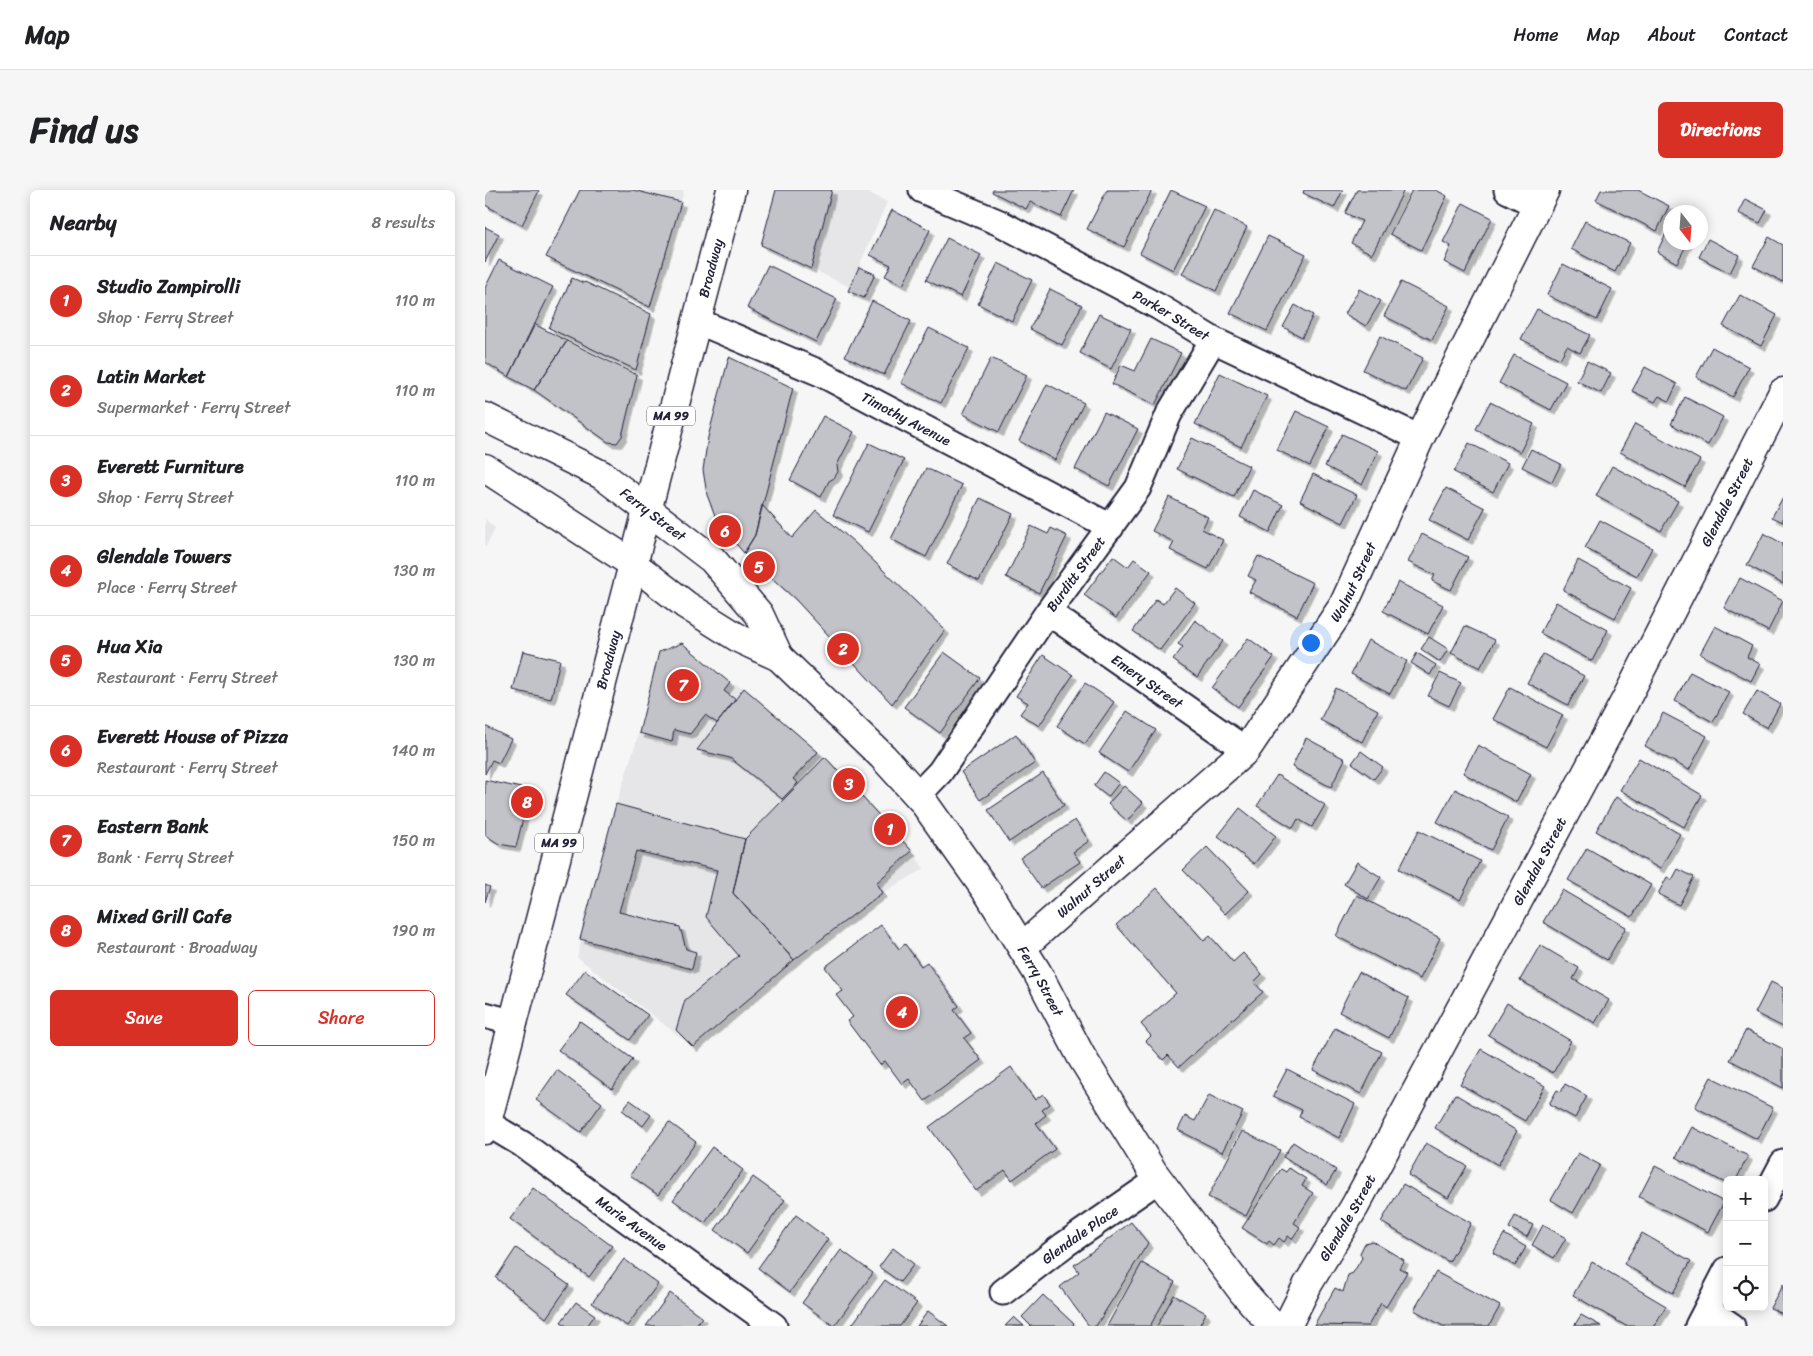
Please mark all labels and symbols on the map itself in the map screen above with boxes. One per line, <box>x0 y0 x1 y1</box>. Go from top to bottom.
north arrow <box>1663 205 1708 250</box>
street label: Broadway <box>691 235 730 300</box>
street label: Parker Street <box>1128 283 1216 348</box>
street label: Timothy Avenue <box>857 384 956 453</box>
road number: MA 99 <box>647 407 695 426</box>
street label: Glendale Street <box>1693 453 1760 551</box>
street label: Ferry Street <box>615 481 693 548</box>
pin: 6 <box>709 512 741 550</box>
street label: Burditt Street <box>1039 531 1112 617</box>
street label: Walnut Street <box>1323 537 1384 627</box>
pin: 5 <box>743 548 775 586</box>
street label: Broadway <box>588 627 628 692</box>
pin: 2 <box>827 630 859 668</box>
your location <box>1298 630 1324 656</box>
street label: Emery Street <box>1106 647 1190 716</box>
pin: 7 <box>667 666 699 704</box>
pin: 3 <box>833 765 865 803</box>
pin: 8 <box>511 783 543 821</box>
pin: 1 <box>874 810 906 848</box>
street label: Glendale Street <box>1505 812 1573 910</box>
road number: MA 99 <box>535 834 583 852</box>
street label: Walnut Street <box>1050 847 1133 924</box>
street label: Ferry Street <box>1011 940 1071 1022</box>
pin: 4 <box>886 993 918 1031</box>
street label: Glendale Street <box>1312 1169 1382 1266</box>
street label: Marie Avenue <box>591 1189 673 1258</box>
street label: Glendale Place <box>1036 1198 1124 1271</box>

